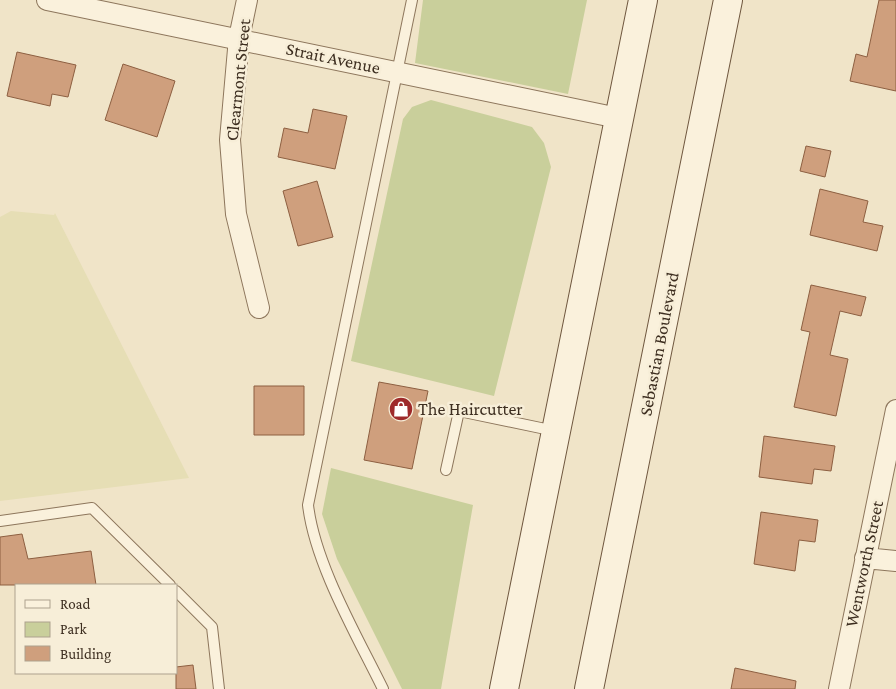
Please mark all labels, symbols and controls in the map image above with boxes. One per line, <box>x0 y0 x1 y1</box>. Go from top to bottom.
street label: Clearmont Street <box>222 17 254 142</box>
street label: Strait Avenue <box>284 38 382 78</box>
street label: Sebastian Boulevard <box>635 270 683 417</box>
shop icon: The Haircutter <box>388 396 414 422</box>
place label: The Haircutter <box>418 399 523 419</box>
street label: Wentworth Street <box>841 498 887 629</box>
legend <box>15 584 178 674</box>
text: Road <box>60 596 91 612</box>
text: Park <box>60 621 87 637</box>
text: Building <box>60 646 111 663</box>

